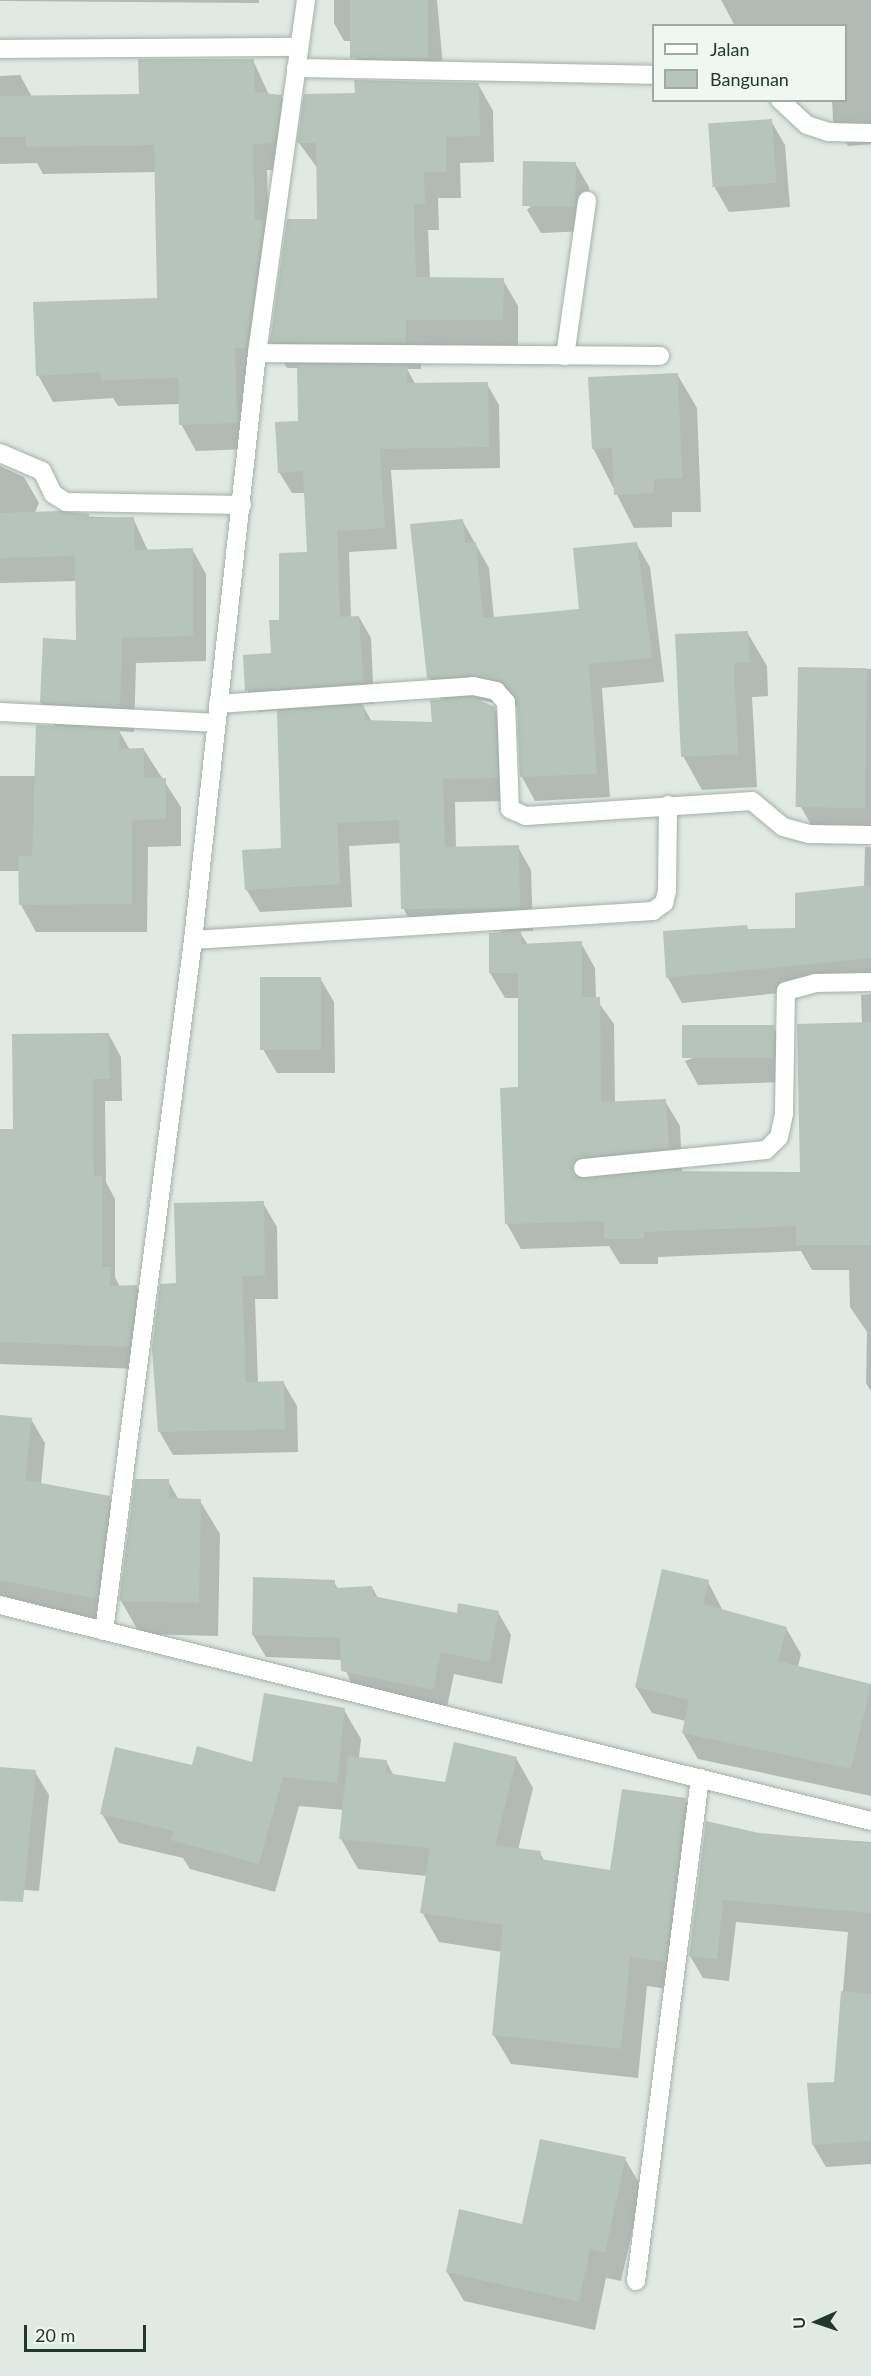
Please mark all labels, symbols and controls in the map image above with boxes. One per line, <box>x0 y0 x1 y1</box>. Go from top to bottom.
legend <box>652 24 847 102</box>
text: Jalan <box>710 38 749 60</box>
text: Bangunan <box>710 68 789 90</box>
north arrow <box>787 2292 847 2352</box>
scale bar <box>27 2313 148 2351</box>
text: U <box>789 2317 808 2329</box>
text: 20 m <box>35 2324 75 2346</box>

